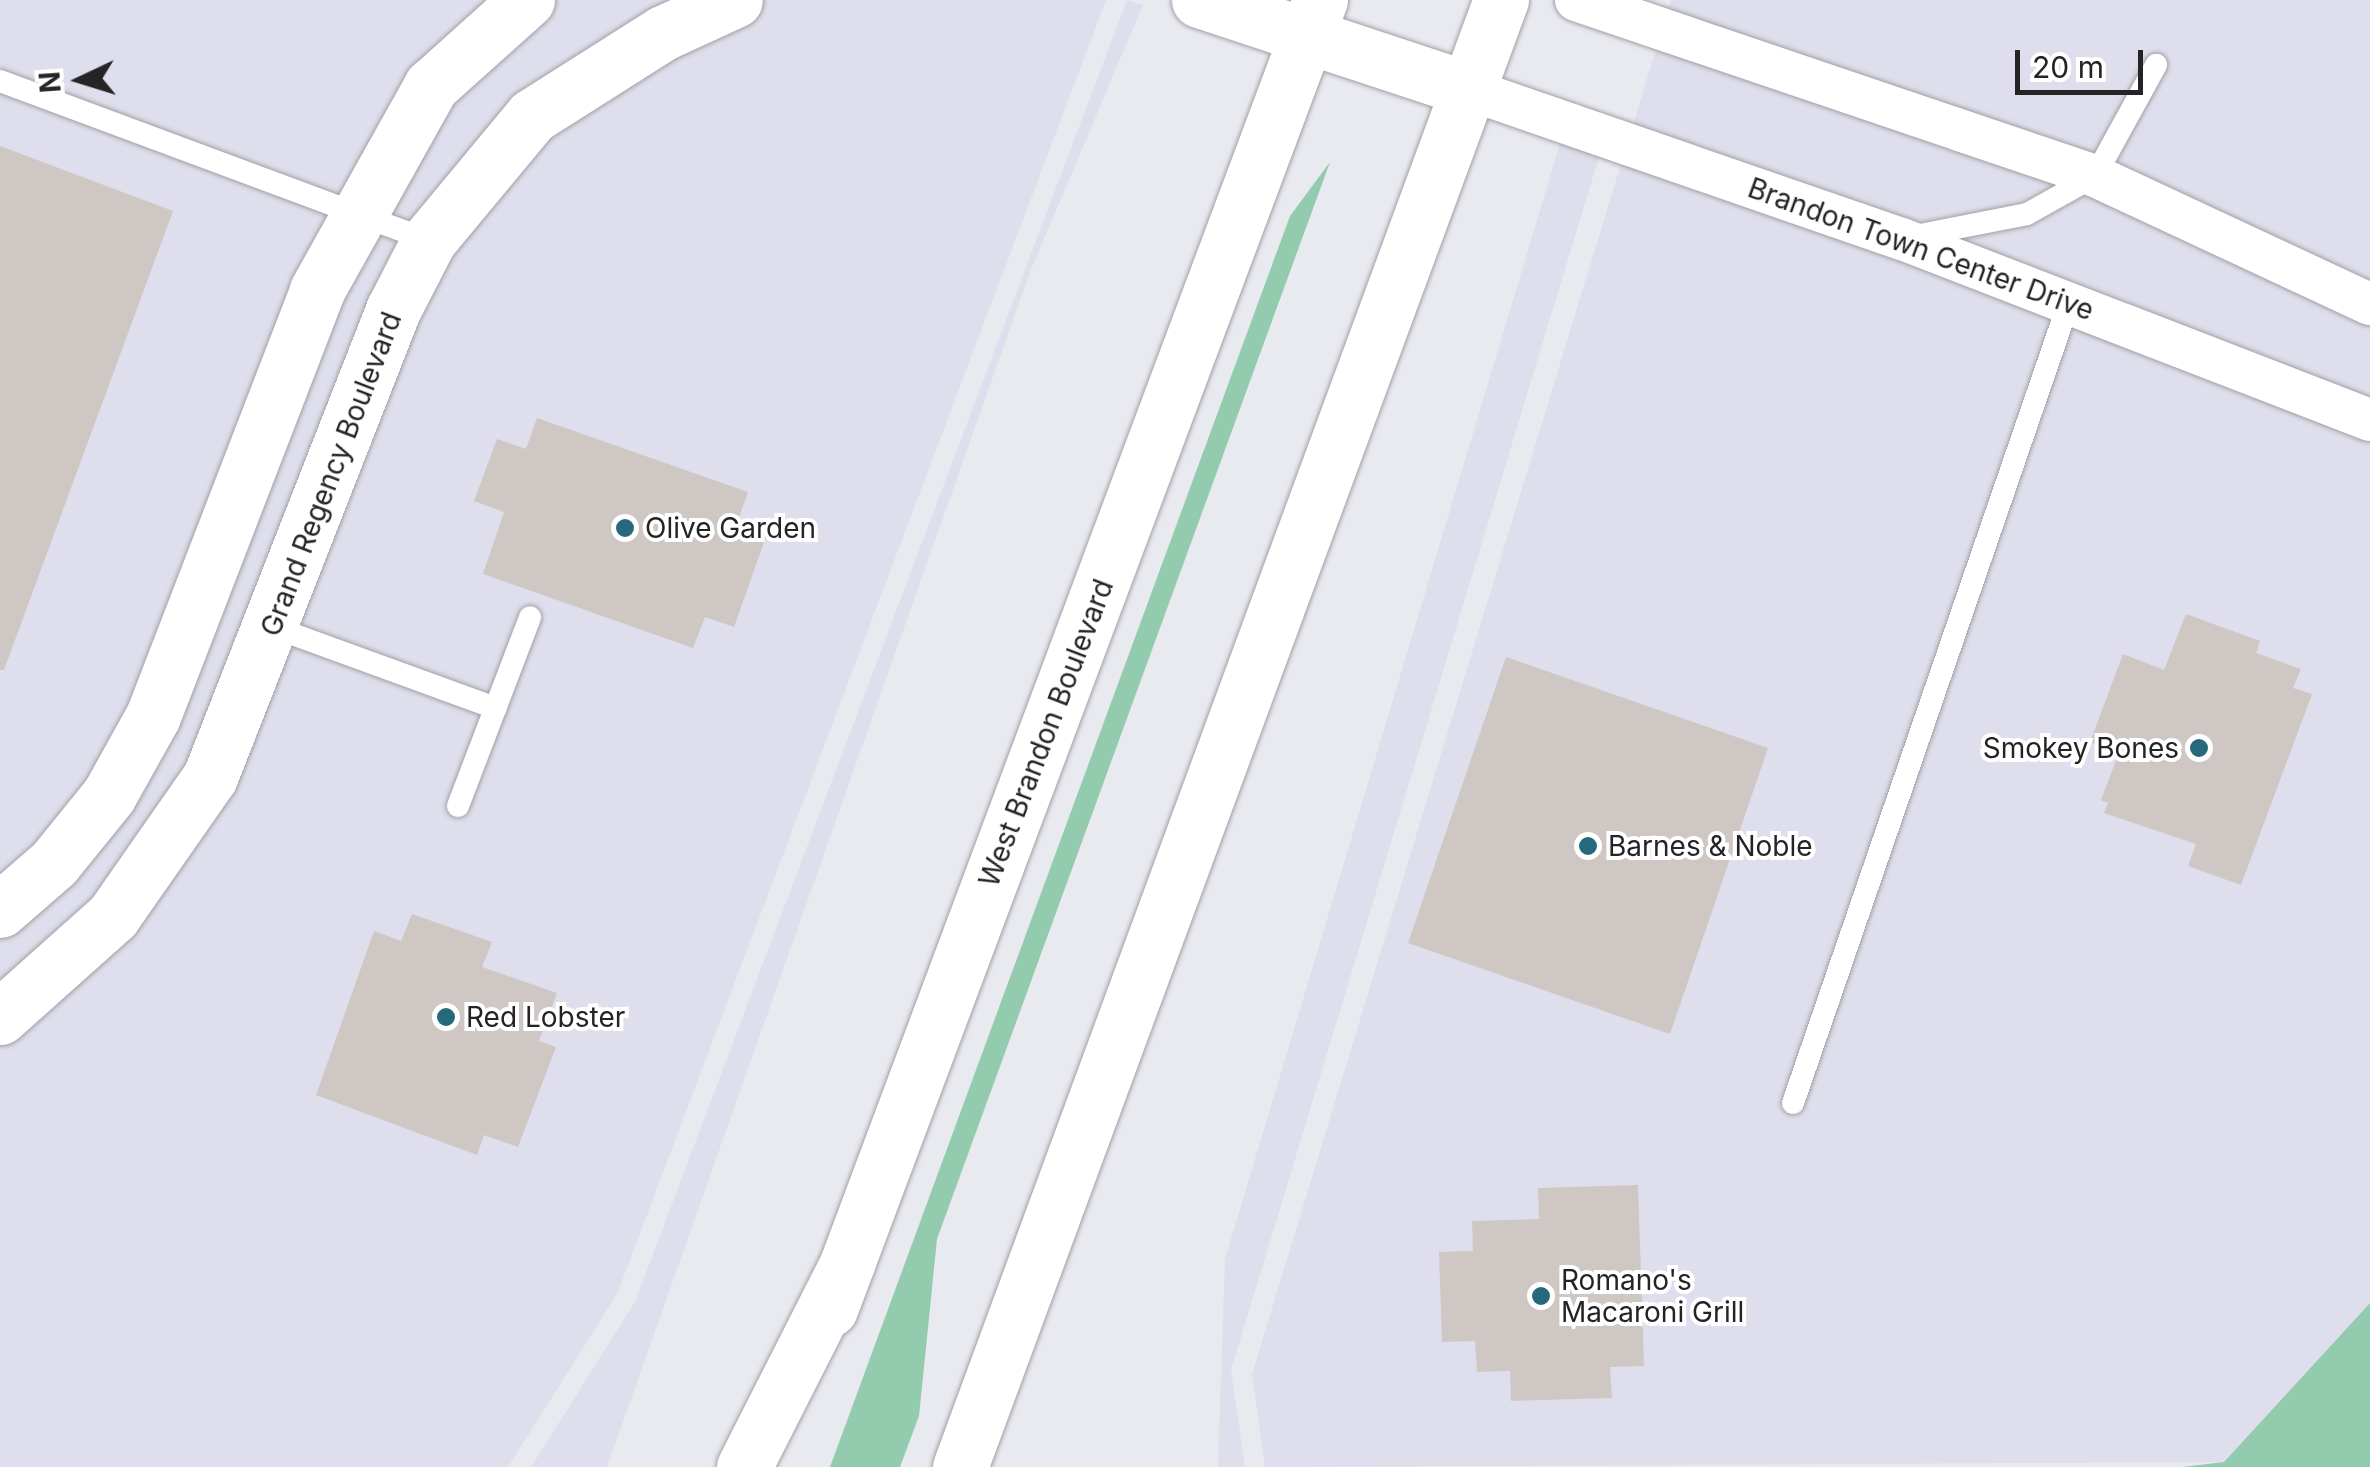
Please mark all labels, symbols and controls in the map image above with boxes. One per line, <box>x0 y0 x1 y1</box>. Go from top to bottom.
north arrow <box>30 30 130 130</box>
scale bar <box>2020 30 2148 92</box>
text: 20 m <box>2032 49 2104 85</box>
text: N <box>32 70 68 94</box>
street label: Brandon Town Center Drive <box>1744 171 2098 327</box>
street label: Grand Regency Boulevard <box>254 307 408 641</box>
place label: Olive Garden <box>645 511 816 545</box>
marker: Olive Garden <box>614 517 636 539</box>
street label: West Brandon Boulevard <box>972 575 1120 891</box>
place label: Smokey Bones <box>1983 731 2179 765</box>
marker: Smokey Bones <box>2188 737 2210 759</box>
place label: Barnes & Noble <box>1608 829 1813 863</box>
marker: Barnes & Noble <box>1577 835 1599 857</box>
place label: Red Lobster <box>466 1000 625 1034</box>
marker: Red Lobster <box>435 1006 457 1028</box>
place label: Romano's Macaroni Grill <box>1561 1263 1744 1329</box>
marker: Romano's Macaroni Grill <box>1530 1285 1552 1307</box>

